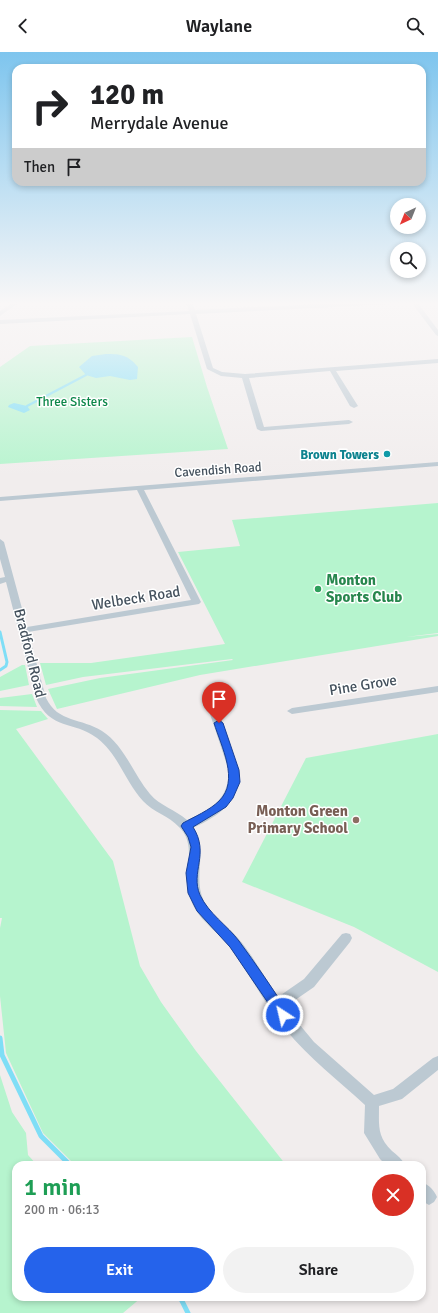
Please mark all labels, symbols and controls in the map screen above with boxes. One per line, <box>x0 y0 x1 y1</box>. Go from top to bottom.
icon: back <box>12 15 34 37</box>
text: Waylane <box>186 15 252 37</box>
icon: search <box>404 15 426 37</box>
text: 120 m <box>90 78 164 112</box>
icon: right <box>24 80 76 132</box>
text: Merrydale Avenue <box>90 112 229 134</box>
icon: arrive <box>63 156 85 178</box>
text: Then <box>24 158 55 176</box>
north arrow <box>390 198 426 234</box>
map controls <box>390 198 426 278</box>
button: search <box>390 242 426 278</box>
park label: Three Sisters <box>36 394 108 410</box>
place label: Brown Towers <box>300 447 379 463</box>
marker: Brown Towers <box>382 449 392 459</box>
street label: Cavendish Road <box>174 459 262 481</box>
place label: Monton Sports Club <box>326 571 402 606</box>
street label: Welbeck Road <box>90 582 182 614</box>
marker: Monton Sports Club <box>313 584 323 594</box>
street label: Bradford Road <box>10 607 50 699</box>
street label: Pine Grove <box>328 671 398 699</box>
pin <box>202 682 236 723</box>
icon: arrive <box>208 688 230 710</box>
place label: Monton Green Primary School <box>248 802 348 837</box>
marker: Monton Green Primary School <box>351 815 361 825</box>
position arrow <box>262 994 304 1036</box>
text: 1 min <box>24 1172 81 1202</box>
button: close <box>372 1174 414 1216</box>
text: 200 m · 06:13 <box>24 1202 100 1218</box>
button: Exit <box>24 1247 215 1293</box>
button: Share <box>223 1247 414 1293</box>

